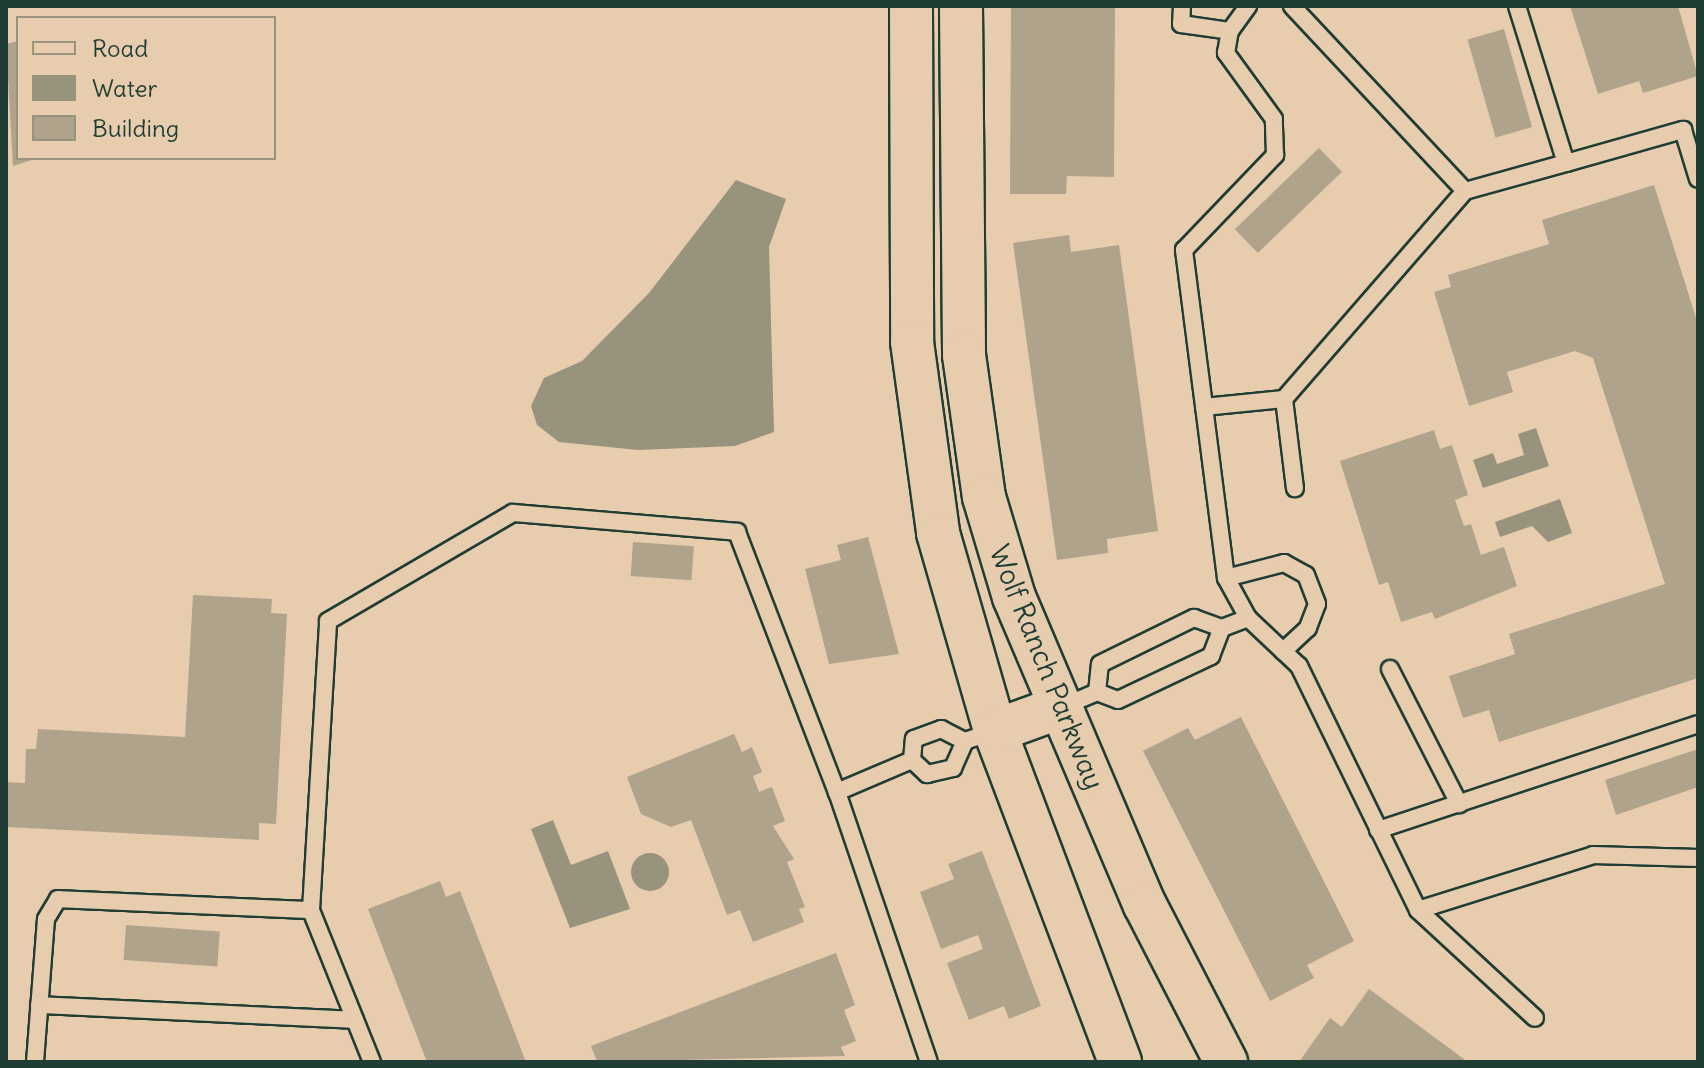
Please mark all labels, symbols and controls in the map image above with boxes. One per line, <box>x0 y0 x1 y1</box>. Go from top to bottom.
legend <box>16 16 276 160</box>
text: Road <box>92 33 148 63</box>
text: Water <box>92 73 157 103</box>
text: Building <box>92 113 179 143</box>
street label: Wolf Ranch Parkway <box>983 540 1111 794</box>

